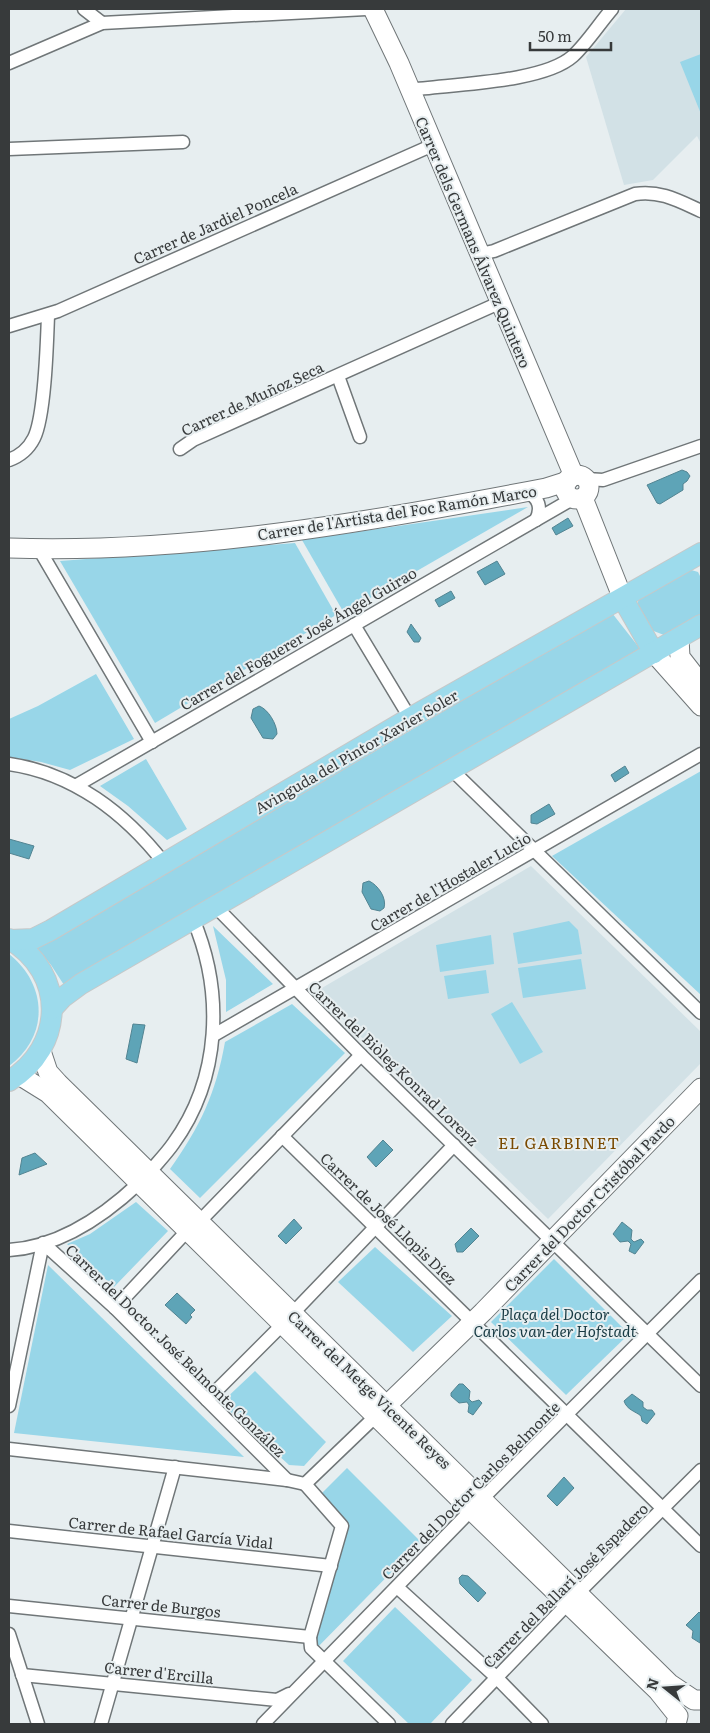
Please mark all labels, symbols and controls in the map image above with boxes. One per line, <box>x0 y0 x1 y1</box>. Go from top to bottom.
scale bar <box>530 20 611 52</box>
text: 50 m <box>538 24 572 47</box>
street label: Carrer dels Germans Álvarez Quintero <box>410 113 538 372</box>
street label: Carrer de Jardiel Poncela <box>129 176 302 270</box>
street label: Carrer de Muñoz Seca <box>177 354 328 441</box>
street label: Carrer de l'Artista del Foc Ramón Marco <box>256 479 539 545</box>
street label: Carrer del Foguerer José Ángel Guirao <box>175 560 421 715</box>
street label: Avinguda del Pintor Xavier Soler <box>250 683 462 819</box>
street label: Carrer de l'Hostaler Lucio <box>365 825 535 937</box>
street label: Carrer del Biòleg Konrad Lorenz <box>304 975 484 1151</box>
street label: Carrer del Doctor Cristóbal Pardo <box>498 1109 680 1296</box>
district label: EL GARBINET <box>498 1130 620 1154</box>
street label: Carrer de José Llopis Díez <box>316 1147 462 1289</box>
street label: Carrer del Doctor José Belmonte González <box>61 1238 291 1462</box>
park label: Plaça del Doctor Carlos van-der Hofstadt <box>474 1302 636 1342</box>
street label: Carrer del Metge Vicente Reyes <box>283 1304 457 1474</box>
street label: Carrer del Doctor Carlos Belmonte <box>376 1395 565 1584</box>
street label: Carrer del Ballarí José Espadero <box>477 1497 653 1673</box>
street label: Carrer de Rafael García Vidal <box>68 1510 274 1554</box>
street label: Carrer de Burgos <box>100 1587 222 1623</box>
street label: Carrer d'Ercilla <box>103 1655 216 1689</box>
north arrow <box>640 1663 690 1713</box>
text: N <box>640 1675 663 1692</box>

